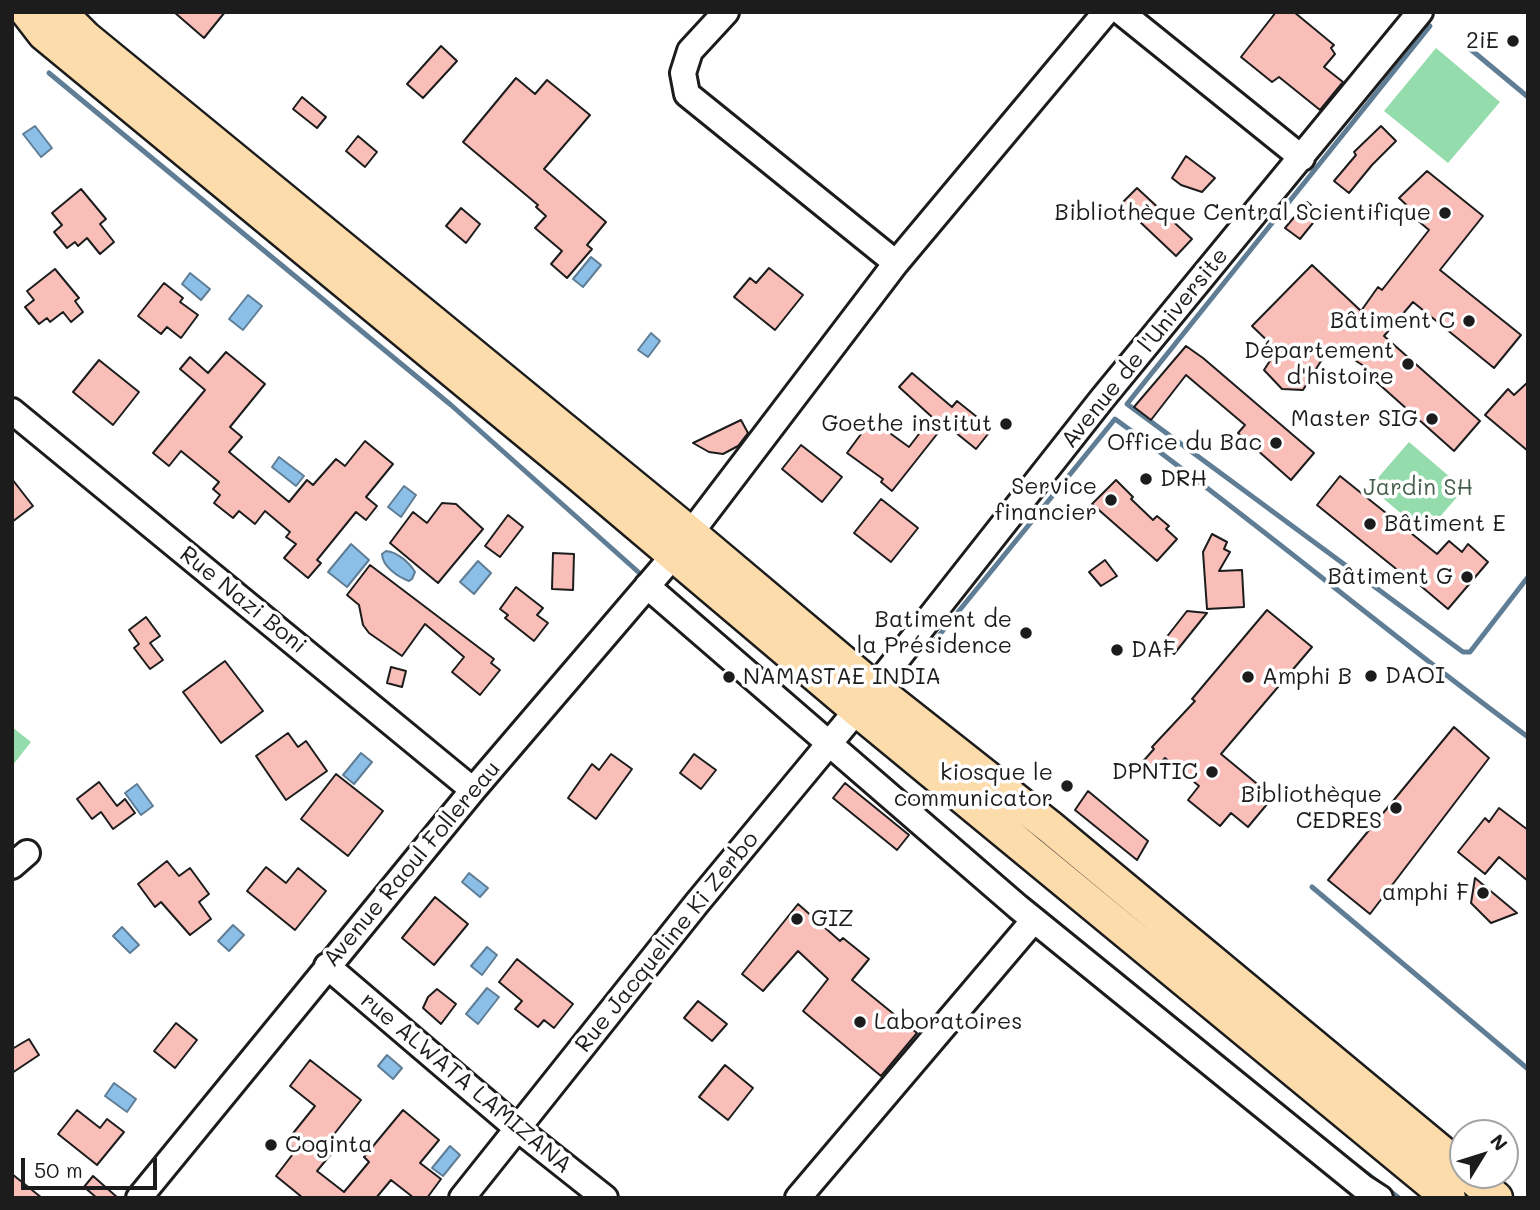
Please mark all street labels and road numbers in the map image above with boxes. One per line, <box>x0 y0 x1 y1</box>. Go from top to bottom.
street label: Avenue de l'Universite <box>1056 242 1234 454</box>
street label: Rue Nazi Boni <box>174 540 312 660</box>
street label: Avenue Raoul Follereau <box>318 755 506 973</box>
street label: Rue Jacqueline Ki Zerbo <box>569 826 765 1058</box>
street label: rue ALWATA LAMIZANA <box>355 987 577 1179</box>

